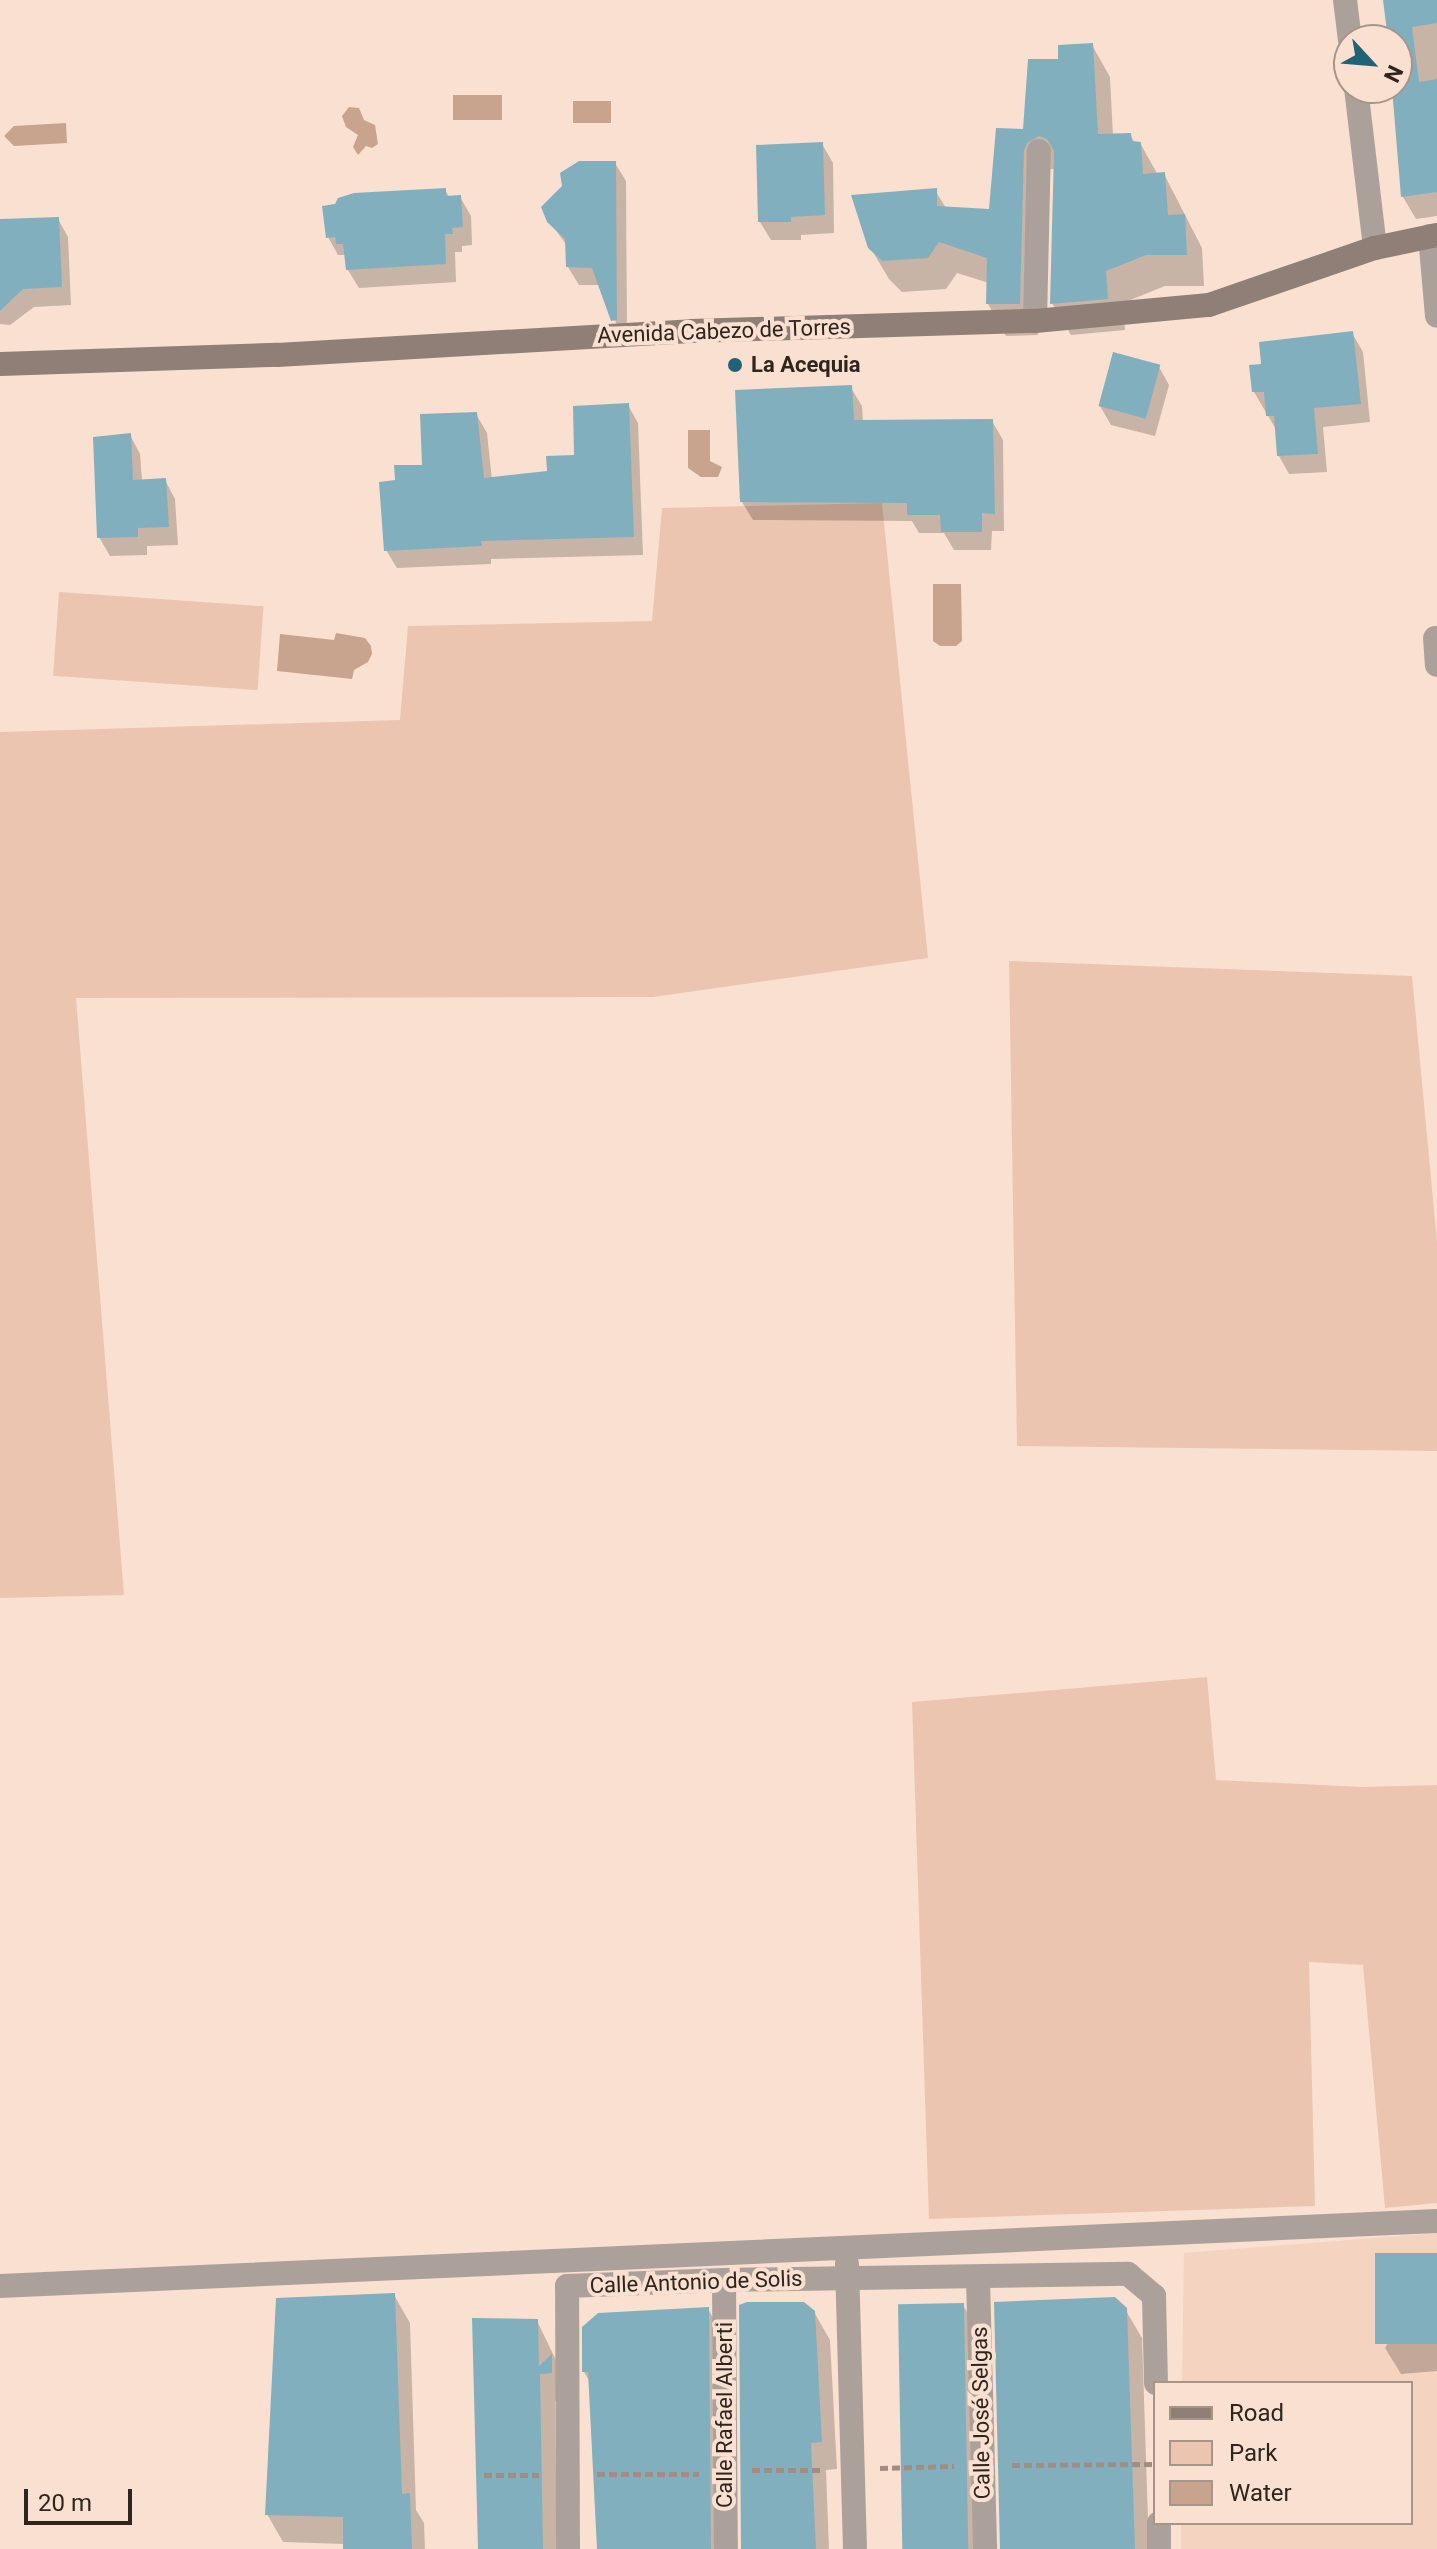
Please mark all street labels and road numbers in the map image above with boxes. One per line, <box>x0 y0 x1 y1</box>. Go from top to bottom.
street label: Avenida Cabezo de Torres <box>596 313 852 349</box>
street label: Calle Antonio de Solis <box>589 2265 803 2299</box>
street label: Calle Rafael Alberti <box>712 2322 738 2508</box>
street label: Calle José Selgas <box>966 2326 996 2500</box>

